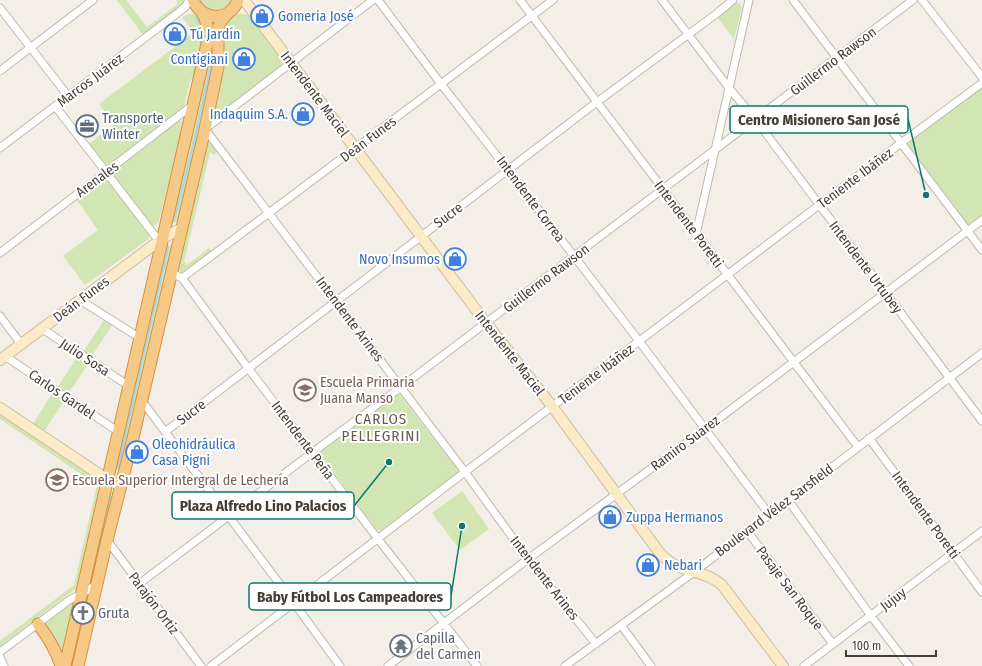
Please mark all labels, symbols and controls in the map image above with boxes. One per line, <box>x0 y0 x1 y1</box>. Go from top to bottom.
shop icon: Gomeria José <box>249 3 275 29</box>
place label: Gomeria José <box>278 8 354 25</box>
shop icon: Tú Jardín <box>162 21 188 47</box>
street label: Guillermo Rawson <box>787 23 880 99</box>
place label: Tú Jardín <box>190 26 240 43</box>
shop icon: Contigiani <box>231 46 257 72</box>
street label: Intendente Maciel <box>277 48 353 141</box>
street label: Marcos Juárez <box>54 50 127 111</box>
place label: Contigiani <box>170 51 228 68</box>
shop icon: Indaquim S.A. <box>290 101 316 127</box>
place label: Indaquim S.A. <box>210 106 288 123</box>
callout: Centro Misionero San José <box>730 106 908 133</box>
place label: Transporte Winter <box>102 110 164 143</box>
text: Centro Misionero San José <box>738 111 900 129</box>
office icon: Transporte Winter <box>74 113 100 139</box>
street label: Deán Funes <box>337 113 400 166</box>
street label: Teniente Ibáñez <box>814 144 897 212</box>
street label: Intendente Correa <box>493 153 569 246</box>
street label: Arenales <box>72 158 122 201</box>
street label: Intendente Poretti <box>650 177 727 271</box>
street label: Sucre <box>431 199 466 232</box>
street label: Intendente Urtubey <box>825 218 906 318</box>
street label: Guillermo Rawson <box>500 240 593 316</box>
shop icon: Novo Insumos <box>442 246 468 272</box>
place label: Novo Insumos <box>359 251 440 268</box>
street label: Deán Funes <box>50 273 113 326</box>
street label: Intendente Arines <box>312 273 387 365</box>
street label: Intendente Maciel <box>471 307 548 399</box>
street label: Julio Sosa <box>57 335 113 380</box>
street label: Teniente Ibáñez <box>555 340 638 408</box>
street label: Carlos Gardel <box>25 366 98 423</box>
place label: Escuela Primaria Juana Manso <box>320 374 415 407</box>
school or university icon: Escuela Primaria Juana Manso <box>292 377 318 403</box>
street label: Sucre <box>174 396 209 429</box>
street label: Intendente Peña <box>267 398 338 483</box>
district label: CARLOS PELLEGRINI <box>342 410 420 445</box>
street label: Ramiro Suarez <box>648 412 723 475</box>
place label: Oleohidráulica Casa Pigni <box>152 436 236 469</box>
shop icon: Oleohidráulica Casa Pigni <box>124 439 150 465</box>
street label: Boulevard Vélez Sarsfield <box>712 460 837 560</box>
school or university icon: Escuela Superior Intergral de Lechería <box>44 467 70 493</box>
street label: Intendente Poretti <box>888 468 963 563</box>
place label: Escuela Superior Intergral de Lechería <box>72 472 289 489</box>
callout: Plaza Alfredo Lino Palacios <box>172 492 354 519</box>
text: Plaza Alfredo Lino Palacios <box>180 497 347 515</box>
shop icon: Zuppa Hermanos <box>597 504 623 530</box>
place label: Zuppa Hermanos <box>626 509 723 526</box>
street label: Intendente Arines <box>506 533 583 624</box>
street label: Pasaje San Roque <box>753 543 827 634</box>
shop icon: Nebari <box>635 552 661 578</box>
place label: Nebari <box>664 557 702 574</box>
street label: Parajón Ortiz <box>125 569 183 638</box>
callout: Baby Fútbol Los Campeadores <box>249 583 451 610</box>
street label: Jujuy <box>877 584 910 615</box>
text: Baby Fútbol Los Campeadores <box>257 588 443 606</box>
church icon: Gruta <box>70 600 96 626</box>
place label: Gruta <box>98 605 130 622</box>
place label: Capilla del Carmen <box>416 630 481 663</box>
scale bar <box>846 632 936 658</box>
temple icon: Capilla del Carmen <box>388 633 414 659</box>
text: 100 m <box>852 639 881 653</box>

